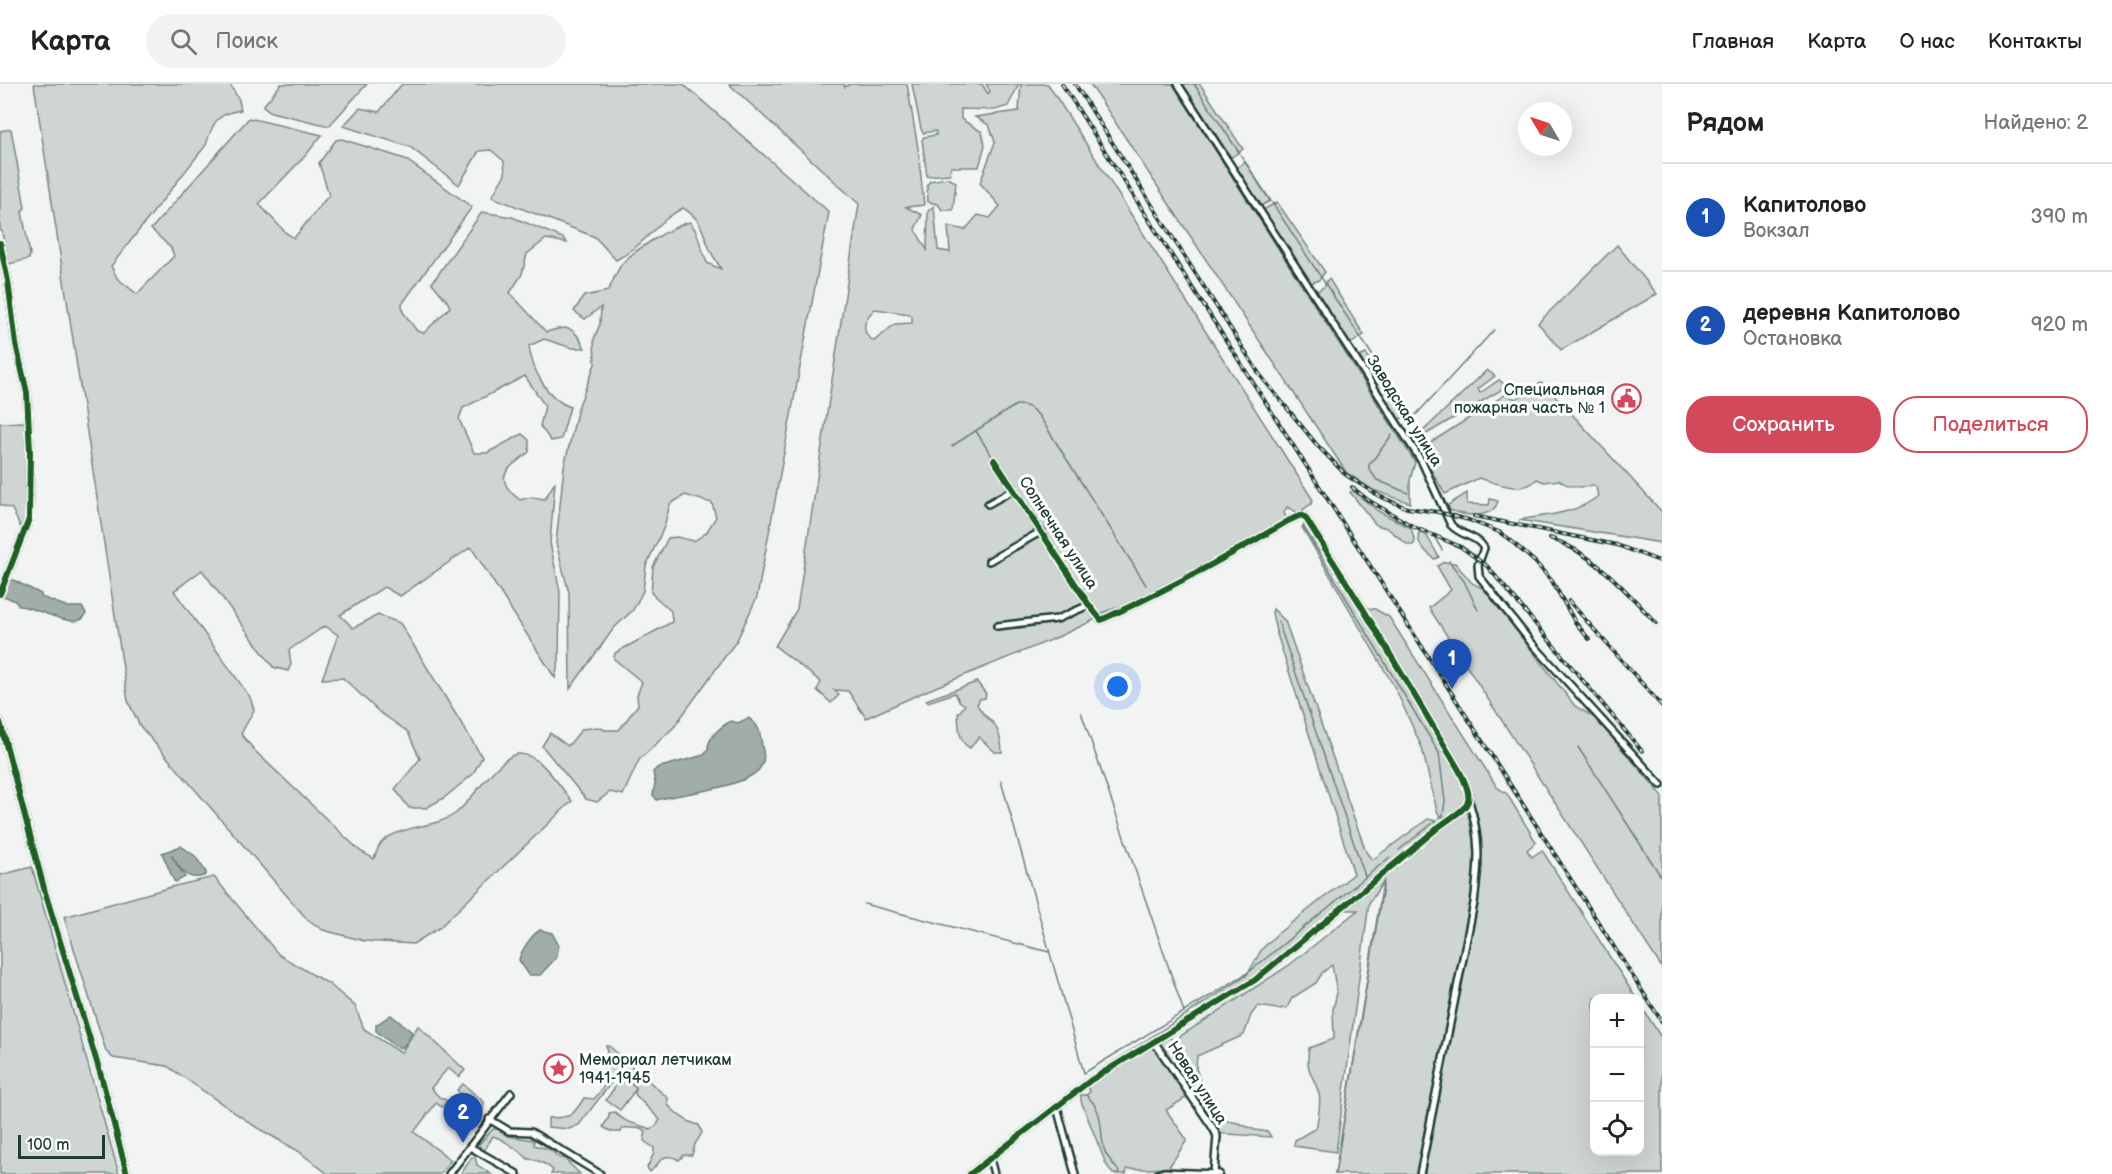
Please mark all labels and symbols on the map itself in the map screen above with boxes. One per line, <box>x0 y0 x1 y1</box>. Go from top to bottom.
north arrow <box>1518 102 1572 156</box>
street label: Заводская улица <box>1362 352 1446 471</box>
place label: Специальная пожарная часть № 1 <box>1454 381 1605 418</box>
public building icon: Специальная пожарная часть № 1 <box>1610 383 1642 415</box>
street label: Солнечная улица <box>1015 473 1102 593</box>
pin: 1 <box>1432 640 1472 689</box>
your location <box>1103 672 1132 701</box>
street label: Новая улица <box>1163 1038 1231 1129</box>
place label: Мемориал летчикам 1941-1945 <box>579 1051 732 1088</box>
place icon: Мемориал летчикам 1941-1945 <box>542 1053 574 1085</box>
pin: 2 <box>444 1094 482 1143</box>
scale bar <box>18 1132 105 1160</box>

